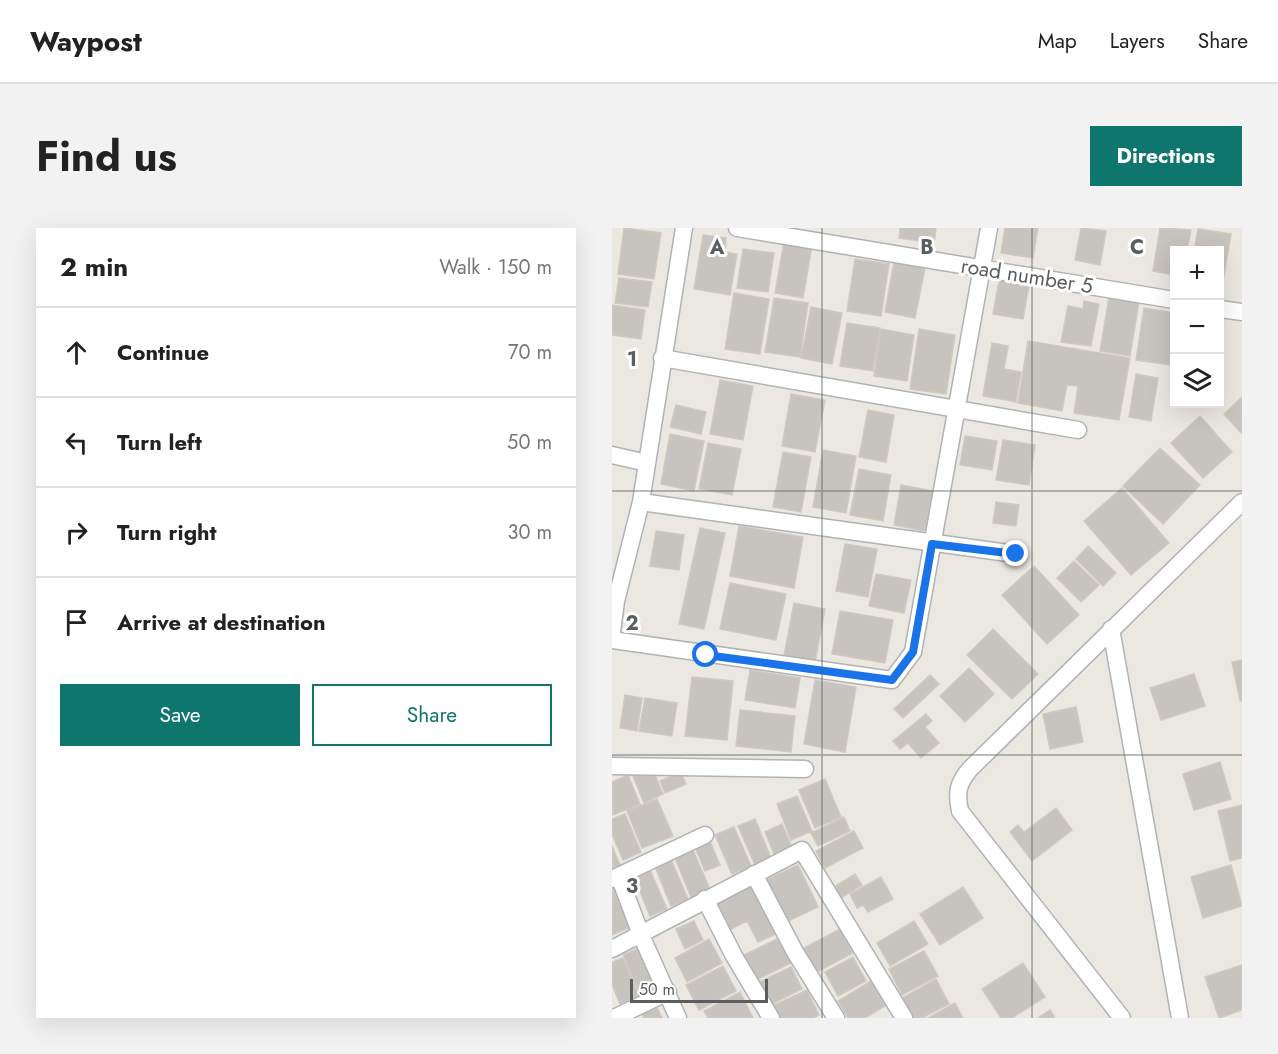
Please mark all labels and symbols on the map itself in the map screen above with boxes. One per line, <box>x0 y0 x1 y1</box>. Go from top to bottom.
text: A <box>709 233 725 262</box>
text: B <box>920 233 934 262</box>
text: C <box>1130 233 1144 262</box>
street label: road number 5 <box>959 251 1095 301</box>
text: 1 <box>627 345 637 374</box>
route end <box>1002 540 1028 566</box>
text: 2 <box>625 609 639 638</box>
route start <box>692 641 718 667</box>
text: 3 <box>626 872 638 901</box>
scale bar <box>630 976 768 1004</box>

